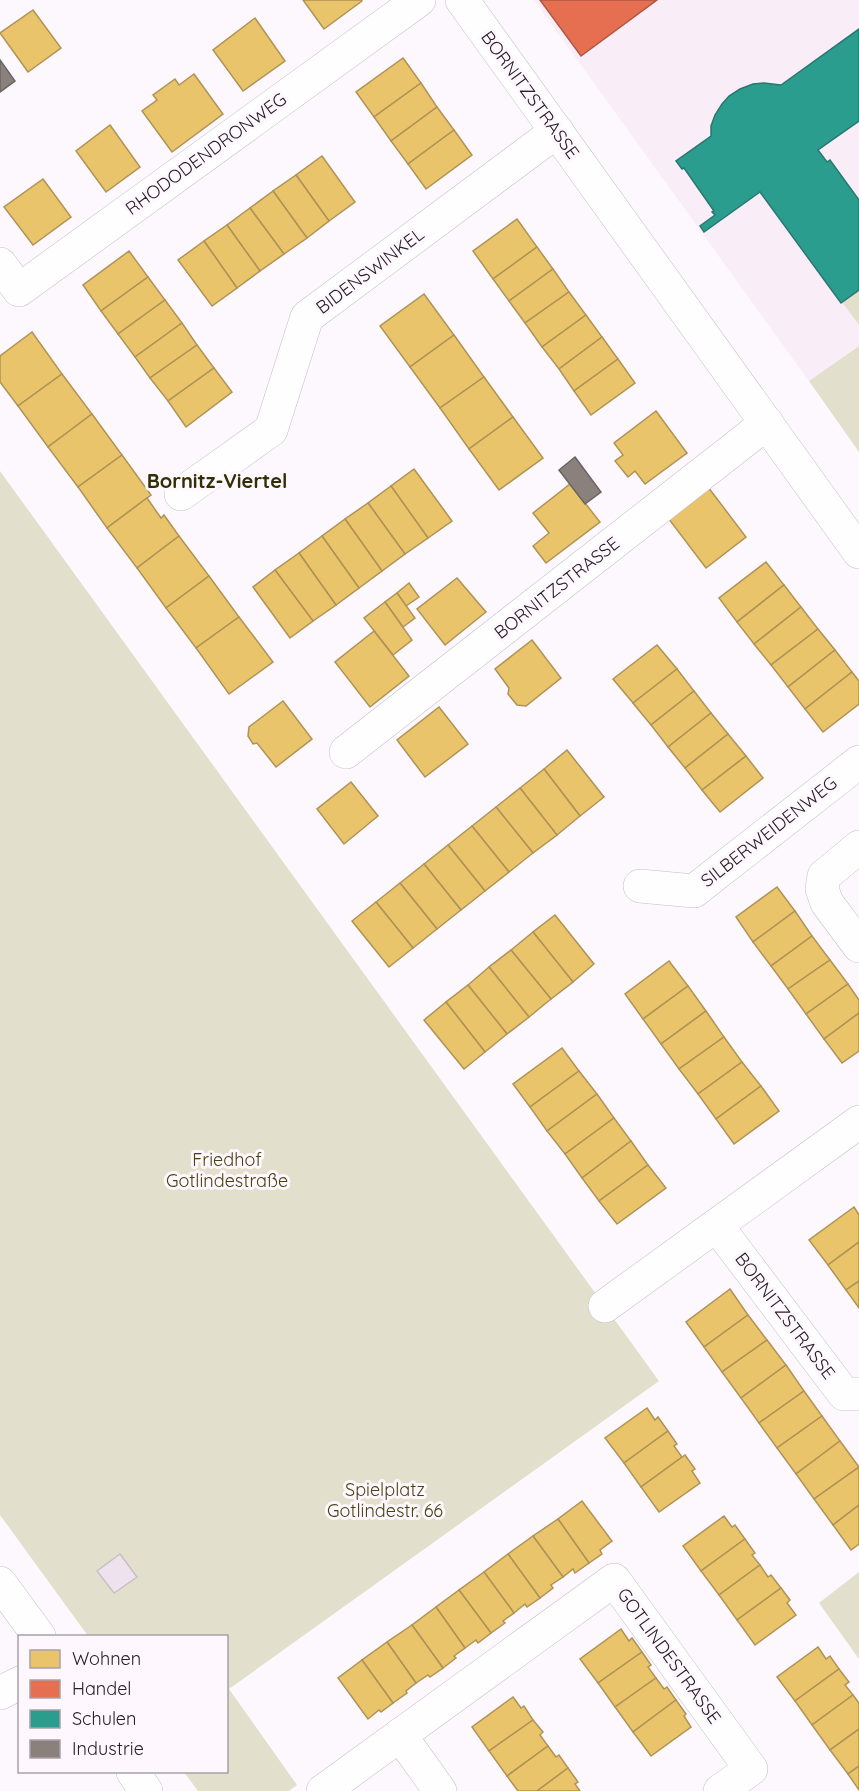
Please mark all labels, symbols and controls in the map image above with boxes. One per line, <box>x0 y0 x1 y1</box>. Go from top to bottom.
street label: BORNITZSTRASSE <box>476 26 585 163</box>
street label: RHODODENDRONWEG <box>121 87 291 220</box>
street label: BIDENSWINKEL <box>311 222 429 319</box>
district label: Bornitz-Viertel <box>147 468 287 493</box>
street label: BORNITZSTRASSE <box>489 532 624 644</box>
street label: SILBERWEIDENWEG <box>696 771 841 892</box>
park label: Friedhof Gotlindestraße <box>166 1148 288 1192</box>
street label: BORNITZSTRASSE <box>730 1248 841 1384</box>
park label: Spielplatz Gotlindestr. 66 <box>327 1478 443 1522</box>
street label: GOTLINDESTRASSE <box>612 1583 726 1728</box>
legend <box>18 1635 228 1773</box>
text: Wohnen <box>72 1647 141 1670</box>
text: Handel <box>72 1677 132 1700</box>
text: Schulen <box>72 1707 136 1730</box>
text: Industrie <box>72 1737 144 1760</box>

